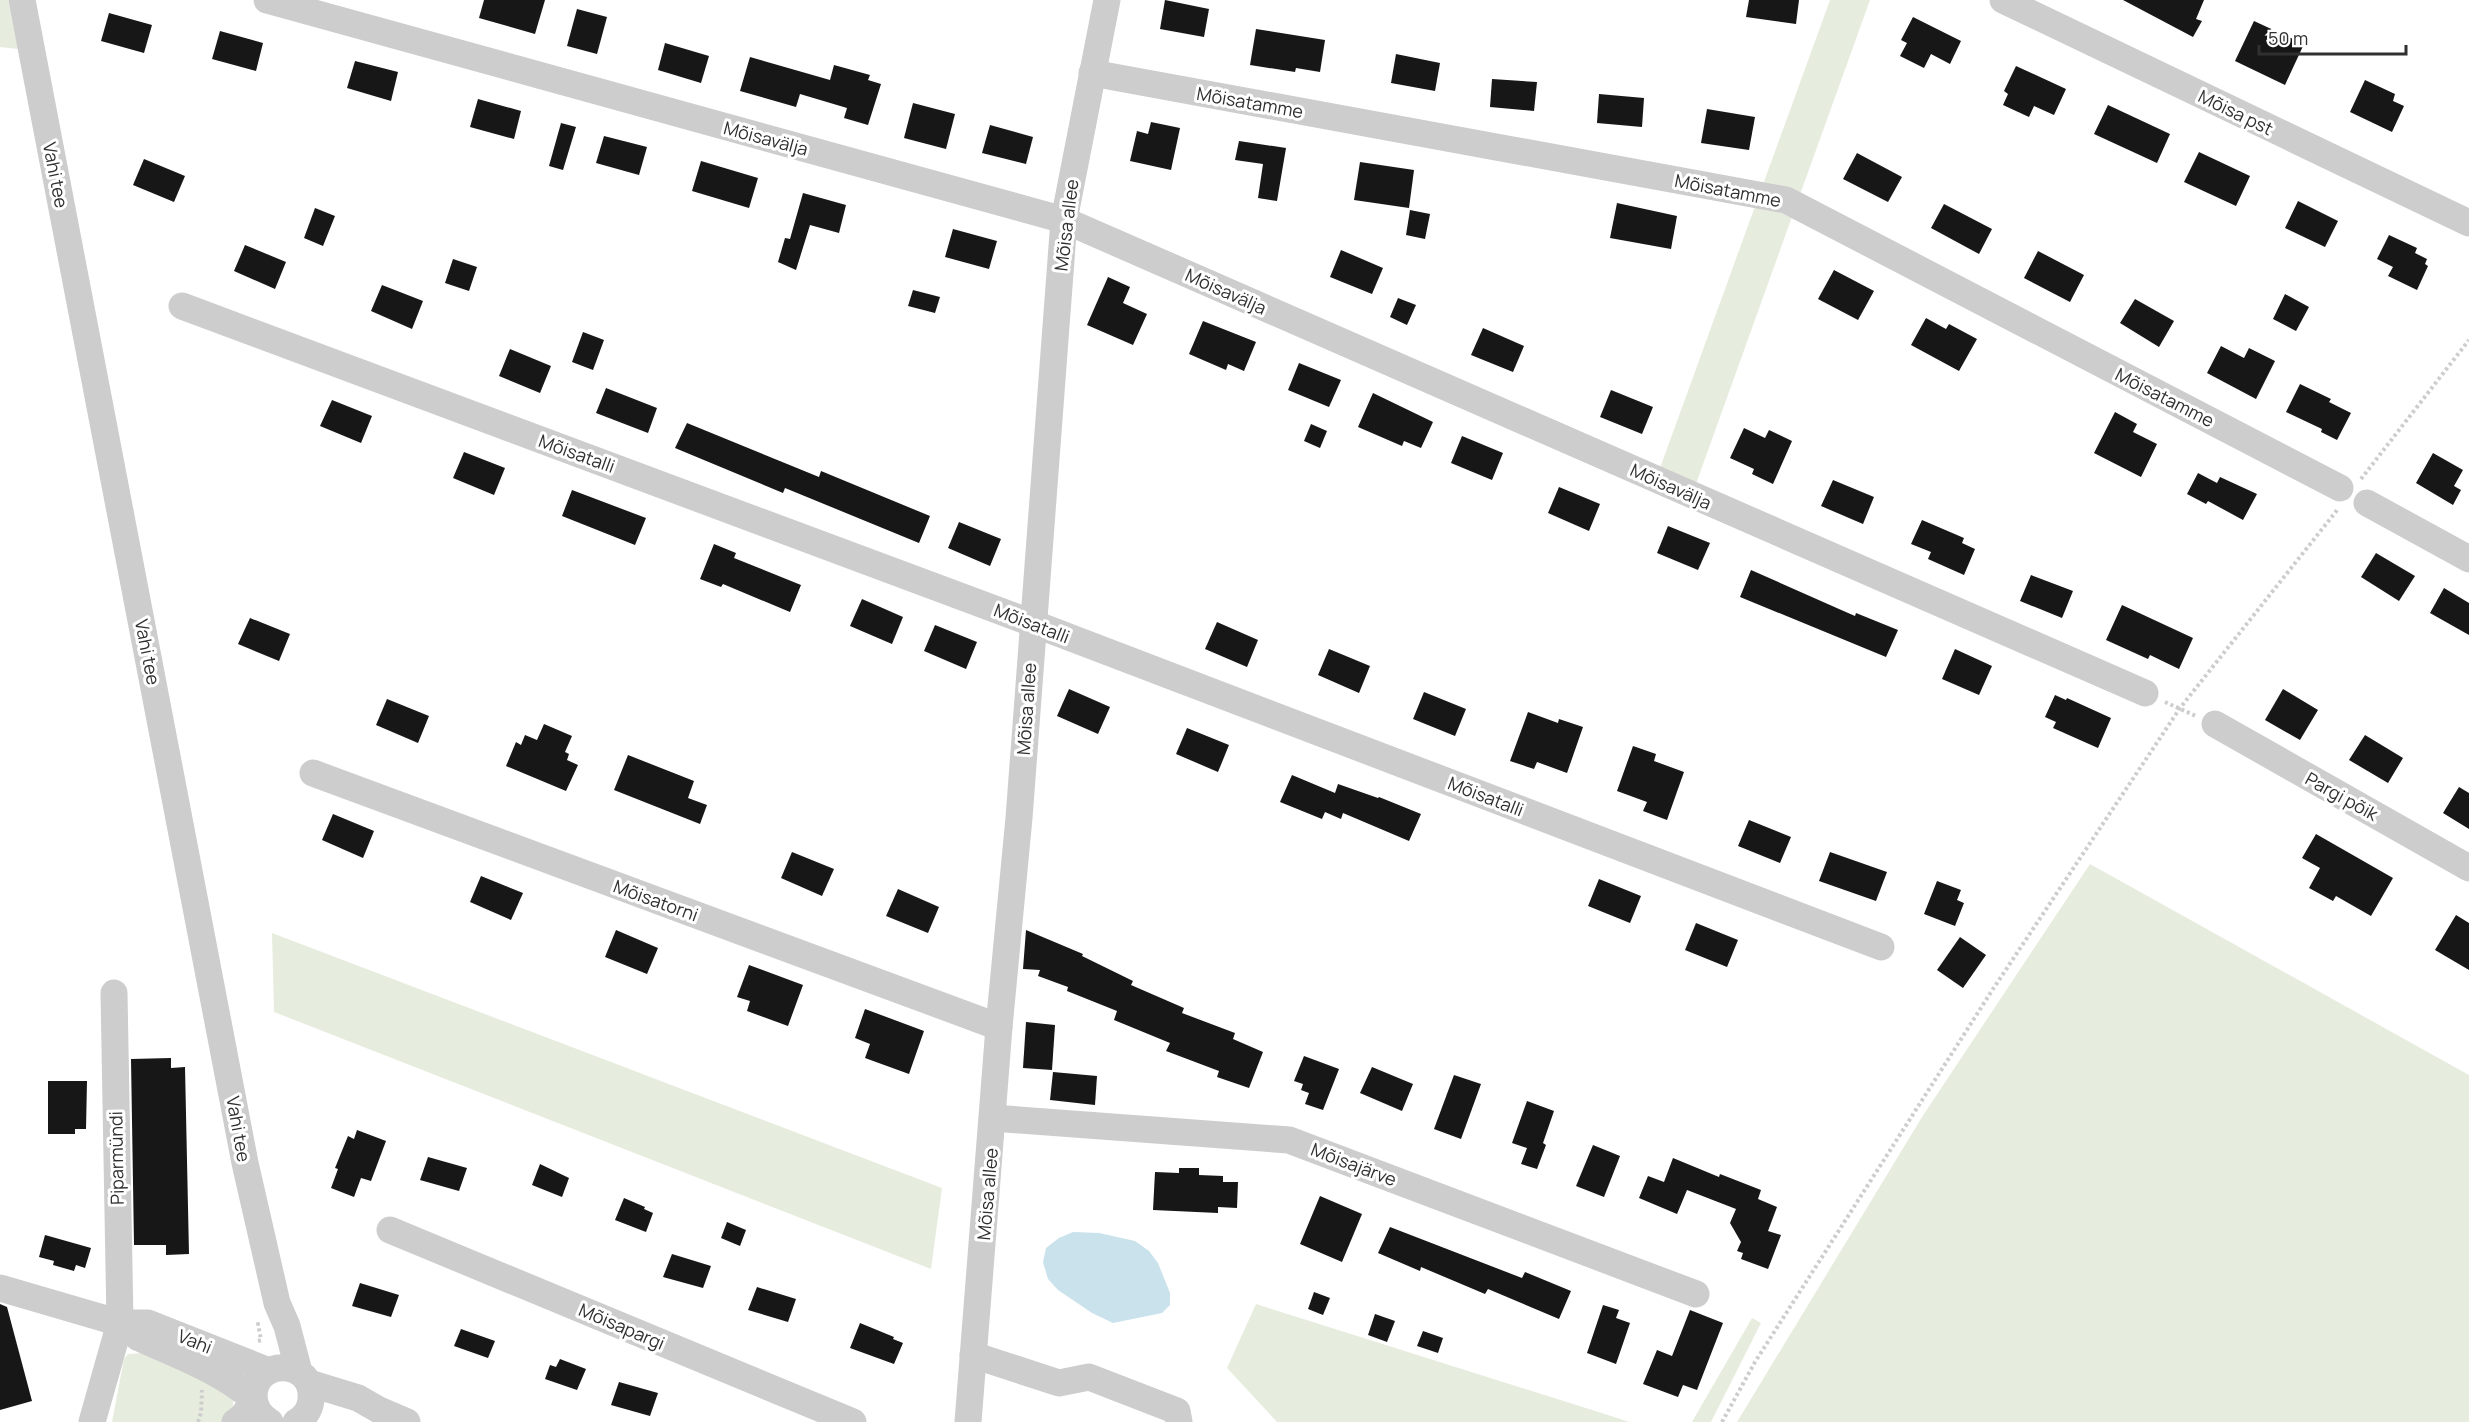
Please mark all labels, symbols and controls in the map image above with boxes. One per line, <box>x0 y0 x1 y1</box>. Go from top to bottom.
scale bar <box>2259 18 2406 56</box>
text: 50 m <box>2268 26 2308 50</box>
street label: Mõisatamme <box>1195 81 1305 123</box>
street label: Mõisa pst <box>2195 84 2277 140</box>
street label: Mõisavälja <box>721 115 811 161</box>
street label: Vahi tee <box>38 140 74 210</box>
street label: Mõisatamme <box>1673 168 1783 212</box>
street label: Mõisa allee <box>1048 178 1084 272</box>
street label: Mõisavälja <box>1182 262 1270 320</box>
street label: Mõisatamme <box>2112 362 2218 432</box>
street label: Mõisatalli <box>536 428 618 478</box>
street label: Mõisavälja <box>1627 457 1715 515</box>
street label: Mõisatalli <box>991 598 1073 648</box>
street label: Vahi tee <box>130 617 166 687</box>
street label: Mõisa allee <box>1011 662 1041 756</box>
street label: Pargi põik <box>2301 766 2384 826</box>
street label: Mõisatalli <box>1445 771 1527 821</box>
street label: Mõisatorni <box>610 874 702 926</box>
street label: Vahi tee <box>221 1094 257 1164</box>
street label: Piparmündi <box>103 1111 129 1205</box>
street label: Mõisajärve <box>1308 1137 1400 1191</box>
street label: Mõisa allee <box>971 1147 1003 1241</box>
street label: Mõisapargi <box>575 1297 669 1355</box>
street label: Vahi <box>174 1323 216 1359</box>

